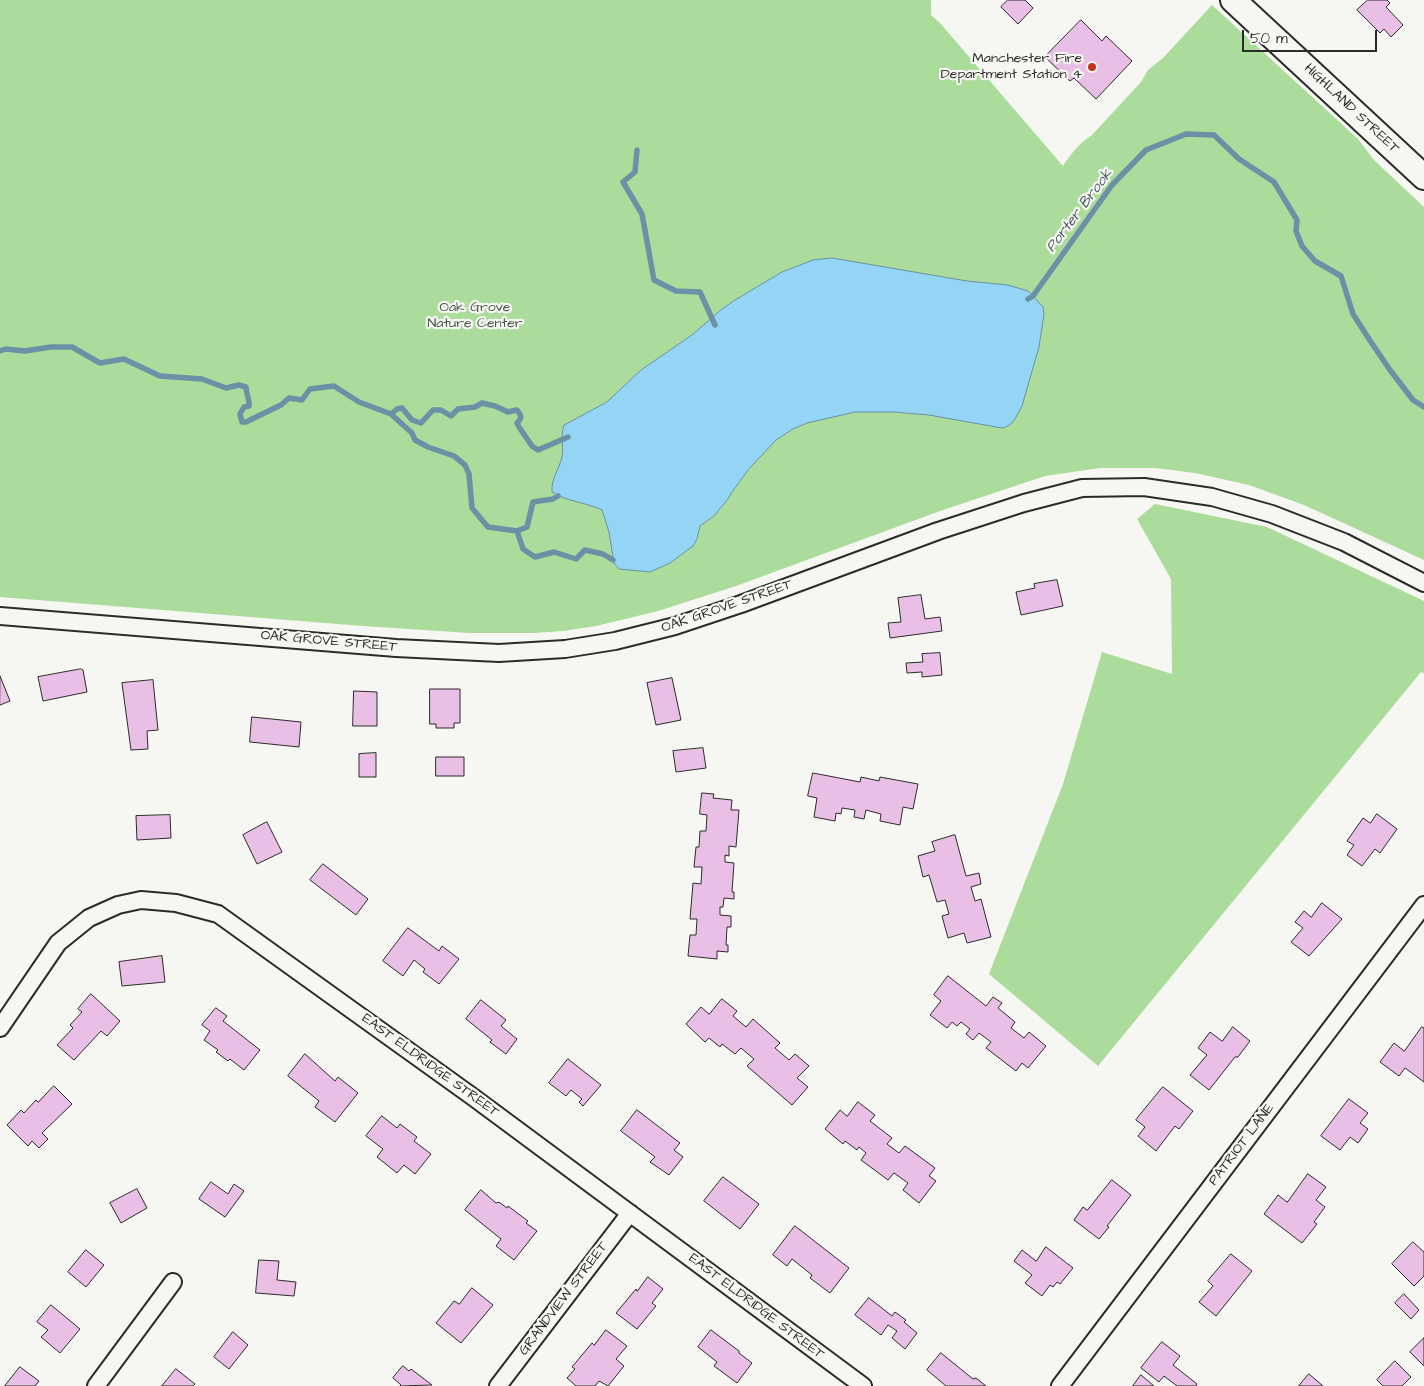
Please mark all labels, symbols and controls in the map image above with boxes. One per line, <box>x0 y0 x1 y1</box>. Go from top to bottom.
scale bar <box>1244 20 1379 52</box>
text: 50 m <box>1250 28 1288 49</box>
place label: Manchester Fire Department Station 4 <box>941 51 1082 84</box>
marker: Manchester Fire Department Station 4 <box>1086 61 1098 73</box>
street label: HIGHLAND STREET <box>1300 61 1402 157</box>
water label: Porter Brook <box>1043 166 1117 256</box>
park label: Oak Grove Nature Center <box>427 300 523 332</box>
street label: OAK GROVE STREET <box>659 577 795 637</box>
street label: OAK GROVE STREET <box>260 628 398 656</box>
street label: EAST ELDRIDGE STREET <box>358 1011 502 1121</box>
street label: PATRIOT LANE <box>1206 1101 1278 1189</box>
street label: GRANDVIEW STREET <box>516 1239 612 1359</box>
street label: EAST ELDRIDGE STREET <box>685 1251 827 1363</box>

